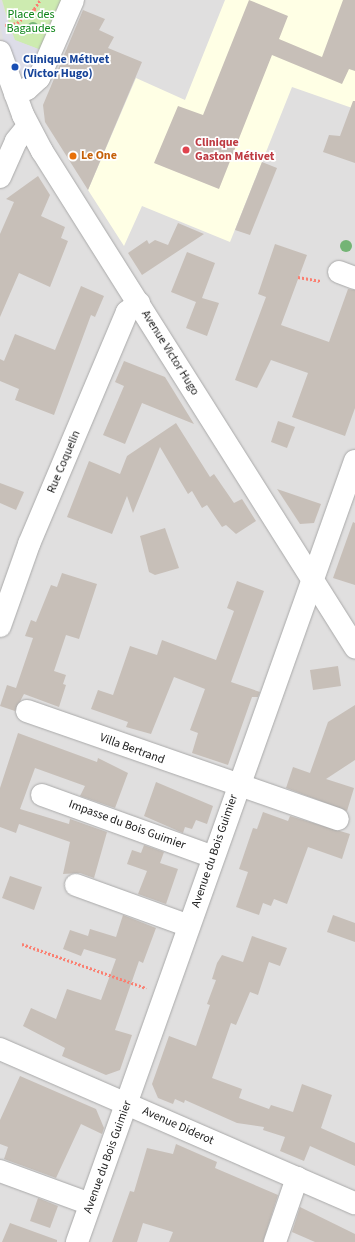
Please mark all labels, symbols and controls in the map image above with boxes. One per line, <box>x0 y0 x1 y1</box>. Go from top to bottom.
park label: Place des Bagaudes <box>6 8 56 36</box>
place label: Clinique Métivet (Victor Hugo) <box>23 53 109 81</box>
marker: Clinique Métivet (Victor Hugo) <box>10 62 20 72</box>
place label: Clinique Gaston Métivet <box>195 136 274 164</box>
marker: Clinique Gaston Métivet <box>180 144 192 156</box>
place label: Le One <box>81 149 117 163</box>
marker: Le One <box>68 151 78 161</box>
street label: Avenue Victor Hugo <box>138 308 202 398</box>
street label: Rue Coquelin <box>44 428 84 496</box>
street label: Villa Bertrand <box>98 731 166 767</box>
street label: Avenue du Bois Guimier <box>189 792 241 910</box>
street label: Impasse du Bois Guimier <box>67 797 187 853</box>
street label: Avenue du Bois Guimier <box>81 1099 135 1215</box>
street label: Avenue Diderot <box>140 1104 216 1148</box>

